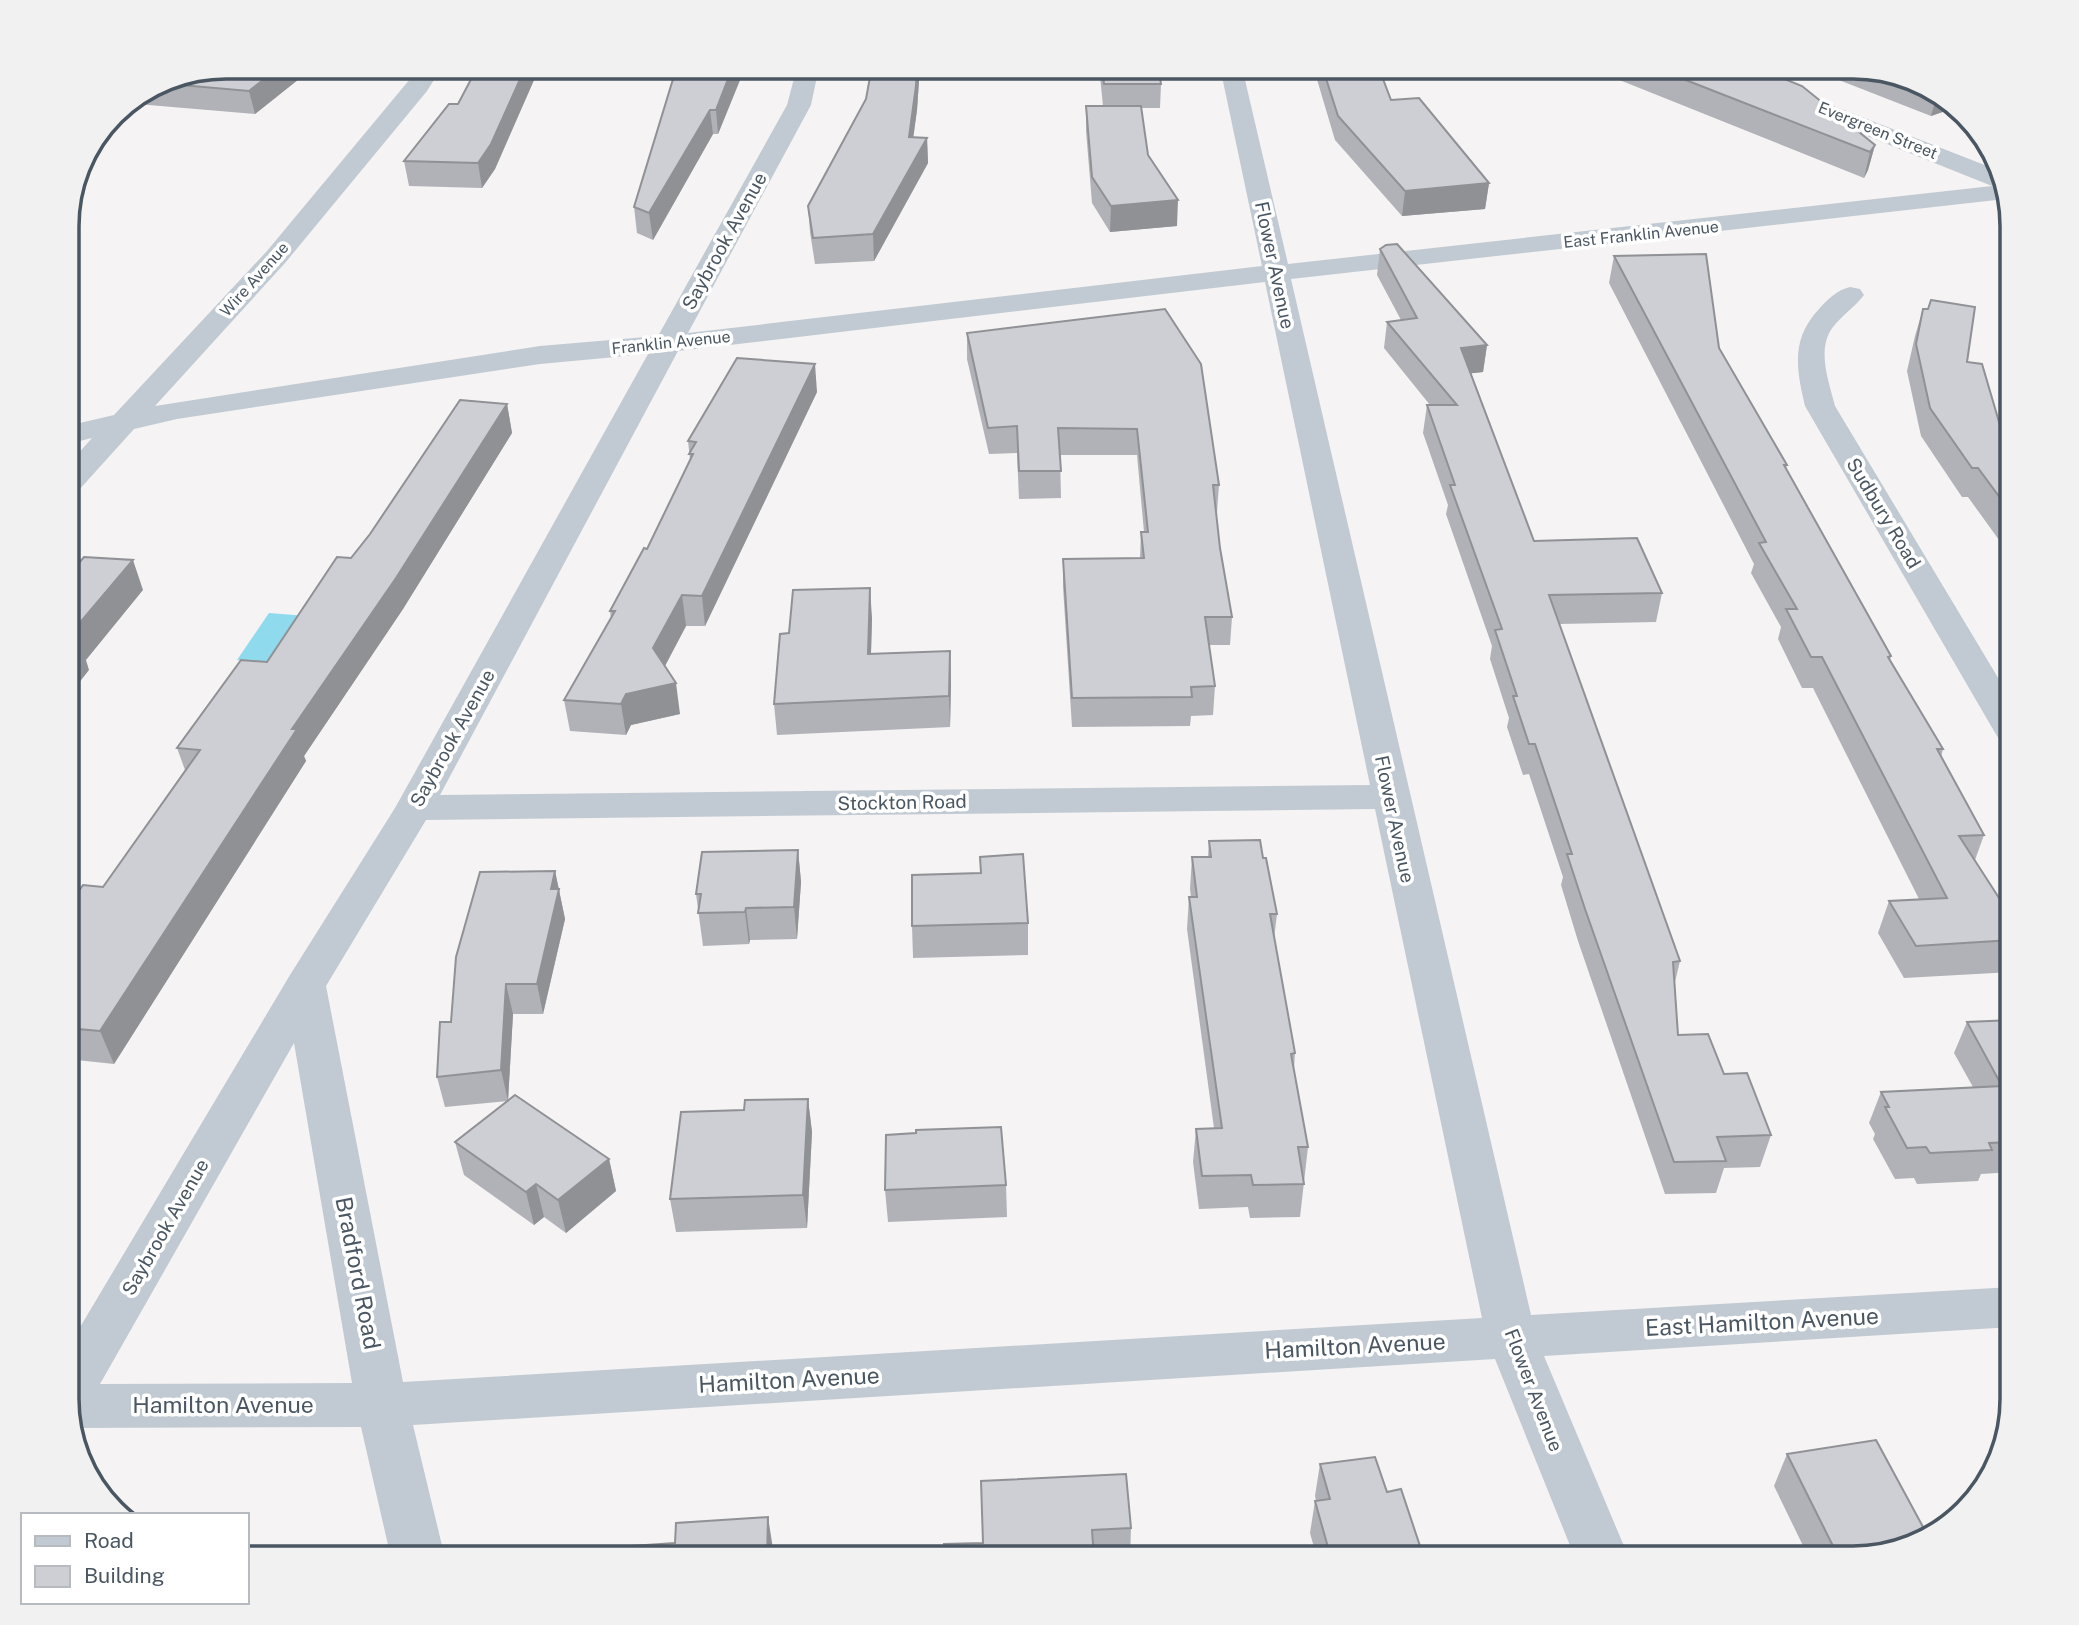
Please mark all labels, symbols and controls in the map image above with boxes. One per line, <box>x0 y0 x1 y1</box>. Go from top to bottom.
street label: Evergreen Street <box>1816 98 1940 163</box>
street label: Saybrook Avenue <box>677 168 771 314</box>
street label: Flower Avenue <box>1251 199 1299 331</box>
street label: East Franklin Avenue <box>1562 217 1720 252</box>
street label: Wire Avenue <box>216 238 293 320</box>
street label: Franklin Avenue <box>611 327 731 358</box>
street label: Sudbury Road <box>1842 454 1926 572</box>
street label: Saybrook Avenue <box>405 665 499 811</box>
street label: Flower Avenue <box>1371 753 1419 885</box>
street label: Stockton Road <box>837 790 967 814</box>
street label: Saybrook Avenue <box>117 1155 213 1299</box>
street label: Bradford Road <box>330 1194 387 1352</box>
street label: East Hamilton Avenue <box>1644 1302 1880 1341</box>
street label: Flower Avenue <box>1500 1325 1568 1455</box>
street label: Hamilton Avenue <box>1264 1327 1446 1364</box>
street label: Hamilton Avenue <box>698 1361 880 1398</box>
street label: Hamilton Avenue <box>132 1391 314 1418</box>
legend <box>21 1513 248 1604</box>
text: Road <box>84 1528 134 1553</box>
text: Building <box>84 1563 165 1588</box>

